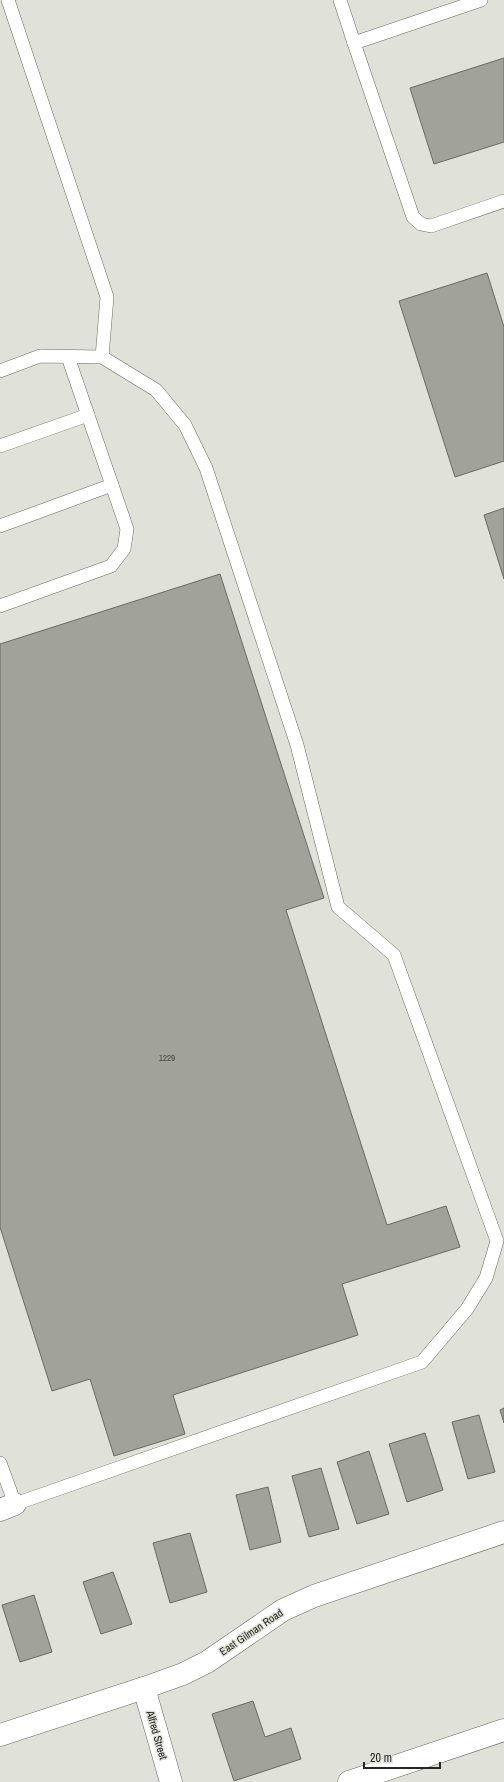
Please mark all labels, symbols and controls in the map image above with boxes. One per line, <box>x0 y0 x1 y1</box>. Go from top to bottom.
house number: 1229 <box>159 1052 175 1064</box>
street label: East Gilman Road <box>217 1606 285 1658</box>
street label: Alfred Street <box>143 1708 171 1761</box>
scale bar <box>364 1744 440 1770</box>
text: 20 m <box>370 1750 392 1766</box>

